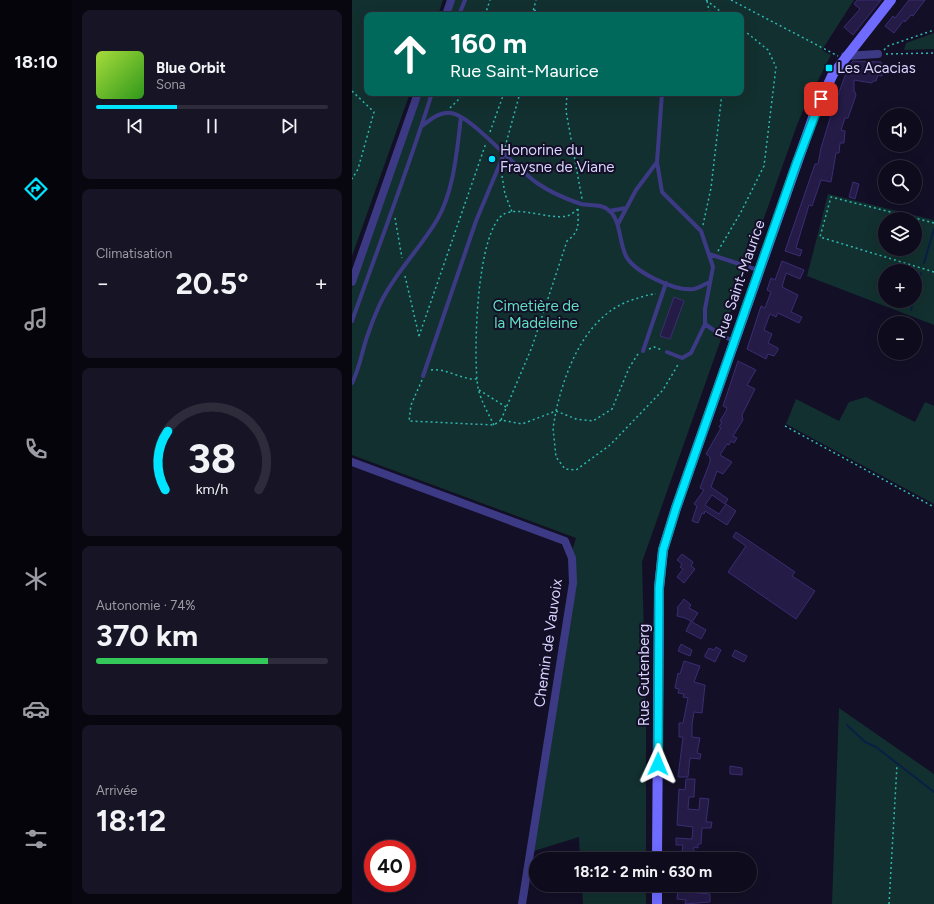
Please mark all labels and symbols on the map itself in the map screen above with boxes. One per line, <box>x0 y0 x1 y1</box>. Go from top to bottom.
place label: Les Acacias <box>837 59 916 77</box>
marker: Les Acacias <box>824 63 834 73</box>
pin <box>804 82 838 116</box>
place label: Honorine du Fraysne de Viane <box>500 141 615 176</box>
marker: Honorine du Fraysne de Viane <box>487 154 497 164</box>
street label: Rue Saint-Maurice <box>711 218 769 340</box>
park label: Cimetière de la Madeleine <box>493 297 579 332</box>
street label: Chemin de Vauvoix <box>530 578 566 708</box>
street label: Rue Gutenberg <box>635 624 653 726</box>
position arrow <box>637 743 679 785</box>
speed limit sign: 40 <box>364 840 416 892</box>

